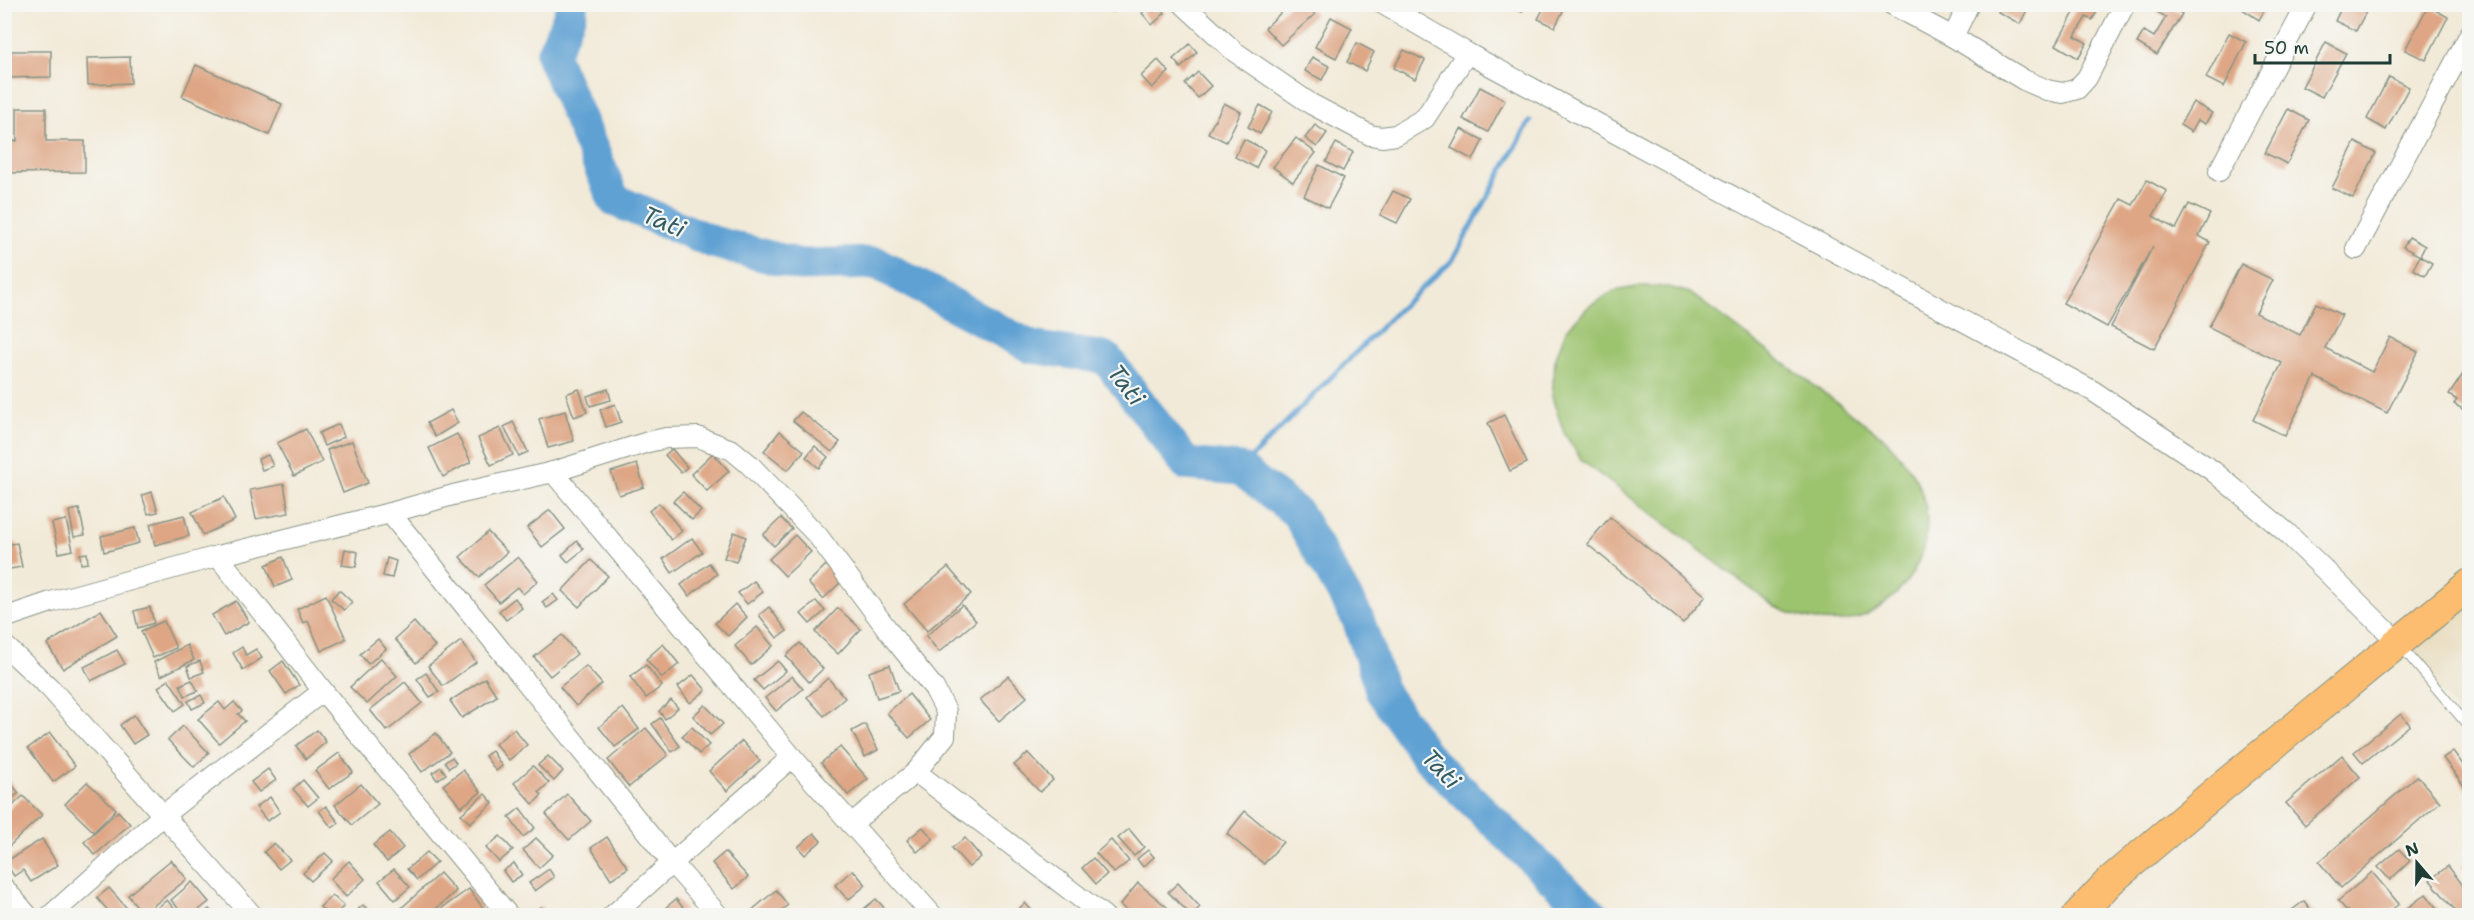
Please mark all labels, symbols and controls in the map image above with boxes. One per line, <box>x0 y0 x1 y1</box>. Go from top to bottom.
scale bar <box>2255 27 2390 65</box>
text: 50 m <box>2264 36 2309 60</box>
water label: Tati <box>637 199 692 246</box>
water label: Tati <box>1100 358 1153 413</box>
water label: Tati <box>1414 742 1469 797</box>
north arrow <box>2387 833 2447 893</box>
text: N <box>2402 837 2422 861</box>

